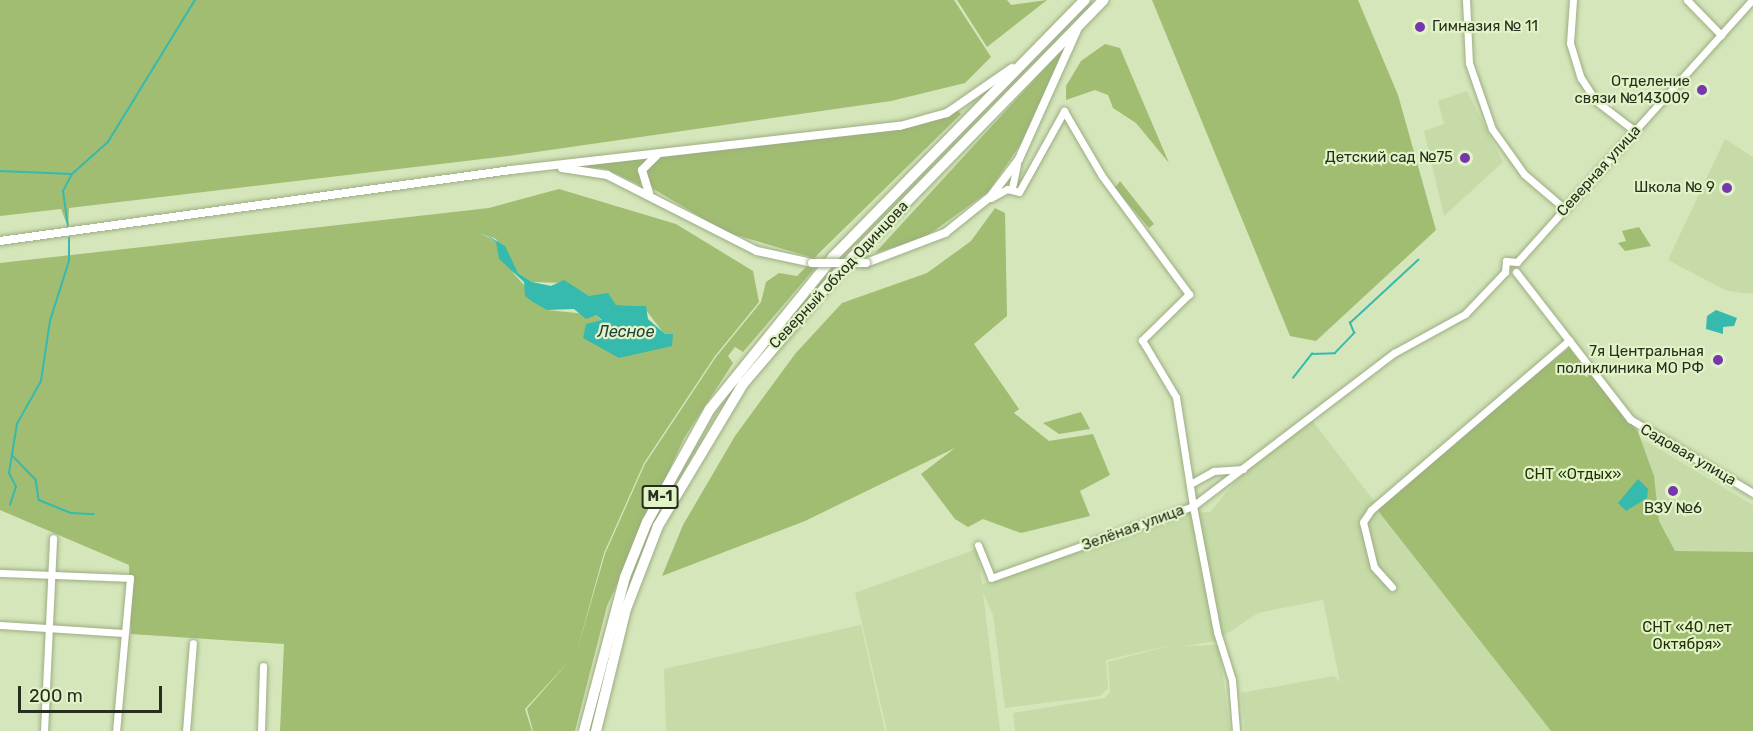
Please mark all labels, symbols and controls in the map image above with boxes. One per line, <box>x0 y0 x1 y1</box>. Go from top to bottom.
place label: Гимназия № 11 <box>1432 18 1538 36</box>
marker: Гимназия № 11 <box>1413 20 1427 34</box>
place label: Отделение связи №143009 <box>1575 72 1690 107</box>
marker: Отделение связи №143009 <box>1695 83 1709 97</box>
street label: Северная улица <box>1553 122 1645 220</box>
place label: Детский сад №75 <box>1325 149 1453 167</box>
marker: Детский сад №75 <box>1458 151 1472 165</box>
place label: Школа № 9 <box>1634 179 1715 197</box>
marker: Школа № 9 <box>1720 181 1734 195</box>
street label: Северный обход Одинцова <box>766 197 912 353</box>
water label: Лесное <box>598 322 654 342</box>
place label: 7я Центральная поликлиника МО РФ <box>1556 342 1704 377</box>
marker: 7я Центральная поликлиника МО РФ <box>1709 351 1727 369</box>
street label: Садовая улица <box>1637 420 1739 490</box>
park label: СНТ «Отдых» <box>1525 466 1621 484</box>
marker: ВЗУ №6 <box>1666 484 1680 498</box>
road number: М-1 <box>640 486 680 508</box>
place label: ВЗУ №6 <box>1644 500 1702 518</box>
street label: Зелёная улица <box>1080 501 1186 555</box>
park label: СНТ «40 лет Октября» <box>1642 618 1732 653</box>
scale bar <box>21 674 165 712</box>
text: 200 m <box>29 685 83 707</box>

